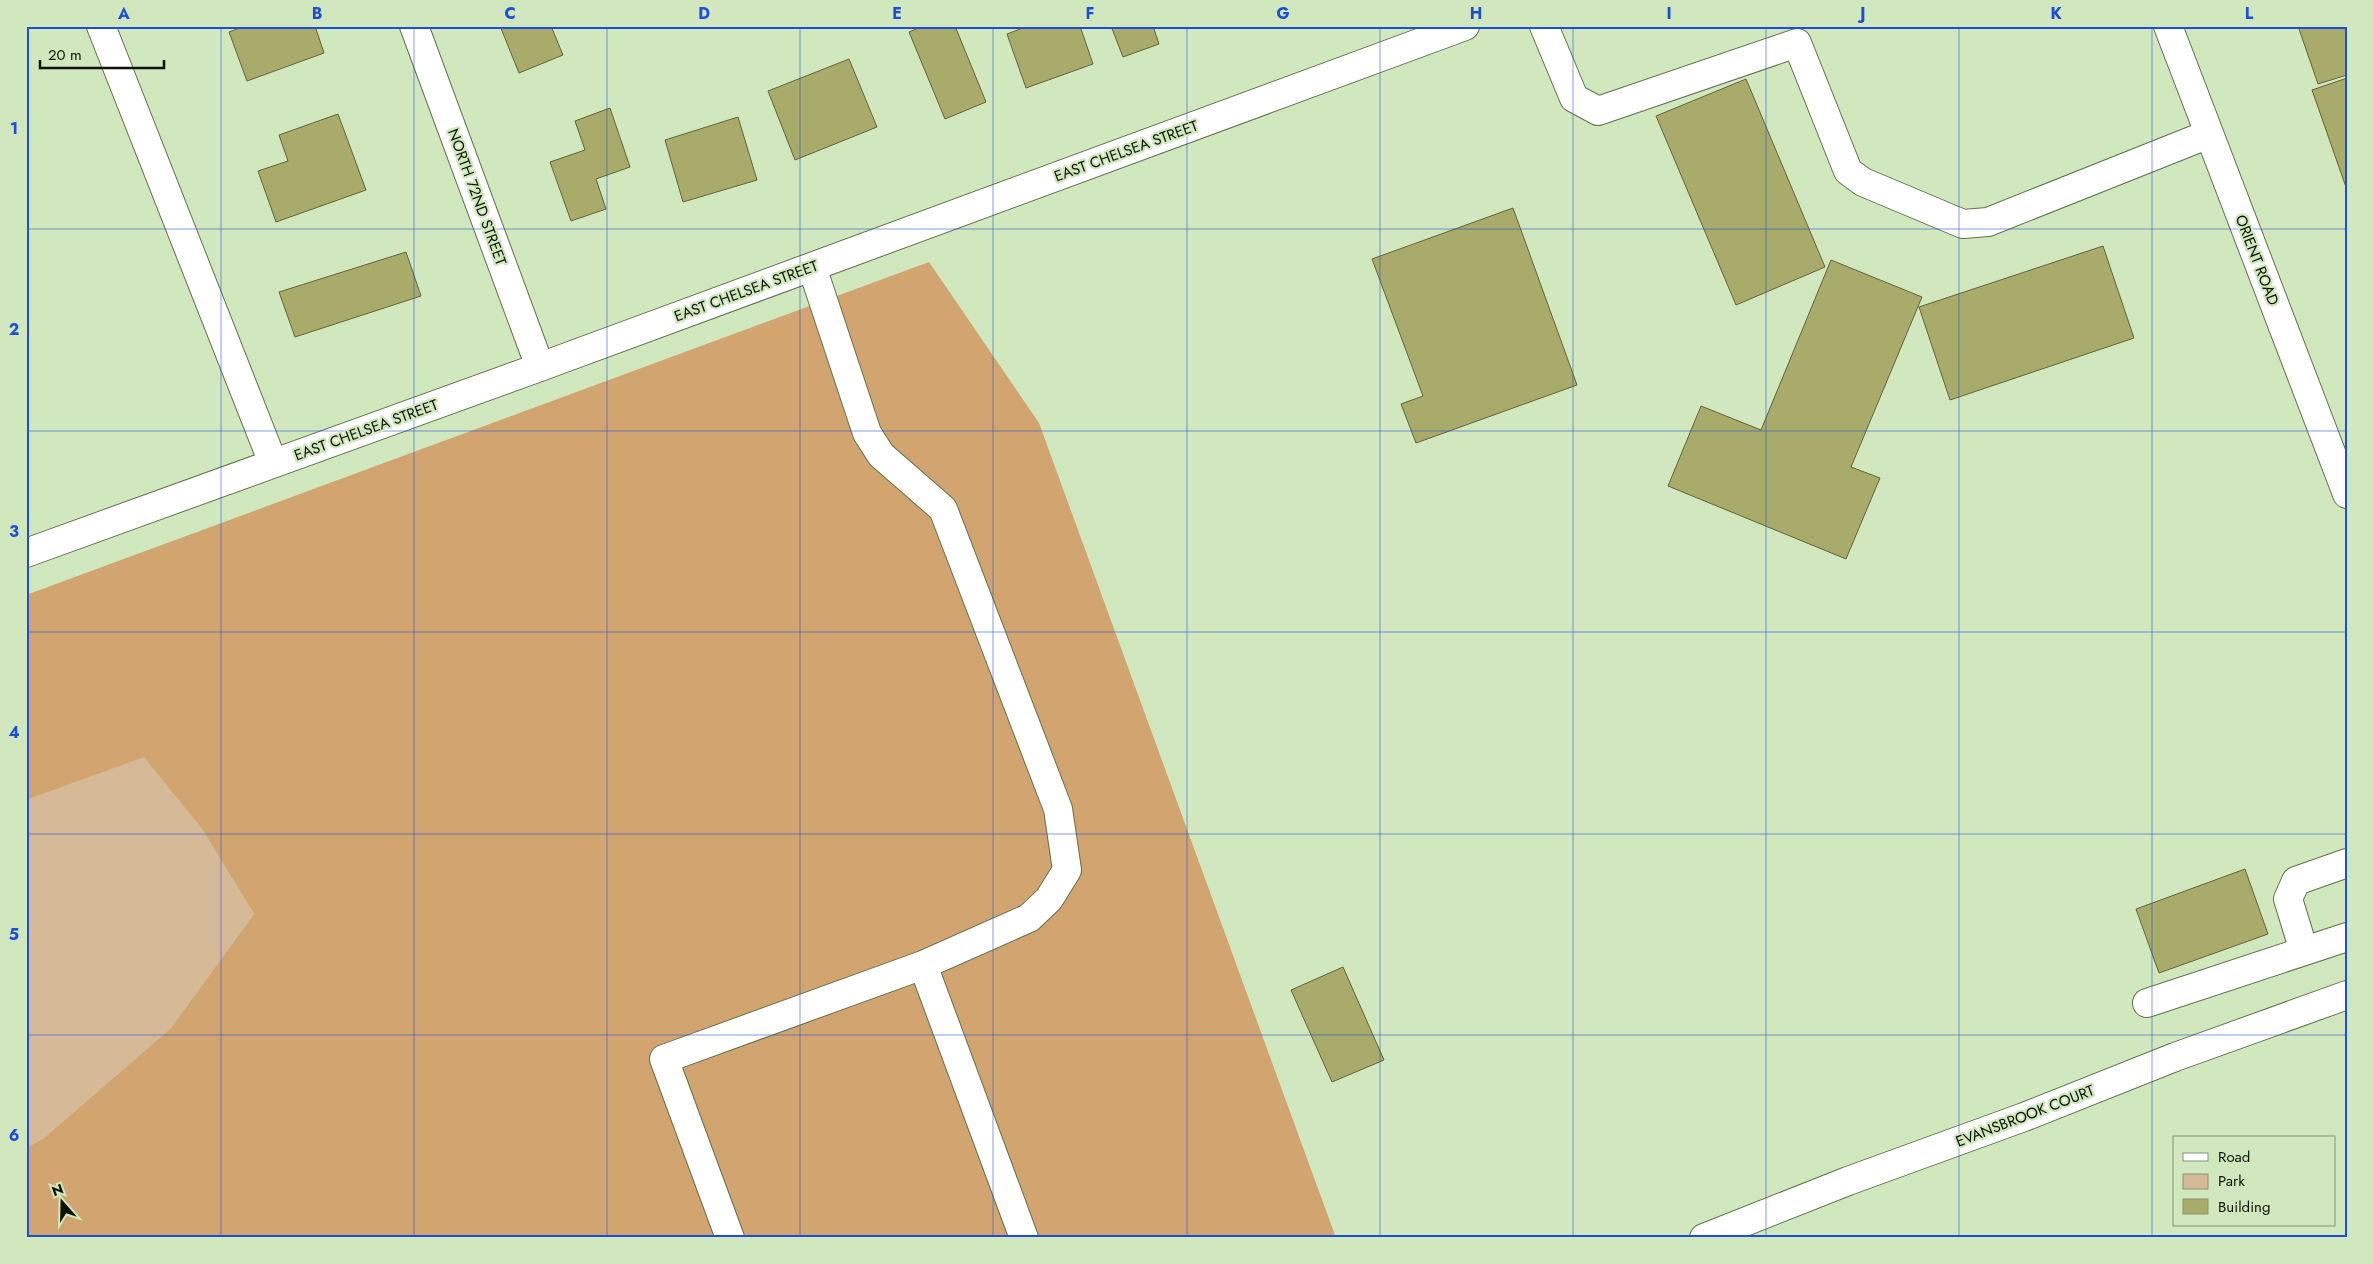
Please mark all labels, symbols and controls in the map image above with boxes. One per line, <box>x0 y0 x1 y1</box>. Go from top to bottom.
text: A <box>117 2 130 25</box>
text: B <box>312 2 322 25</box>
text: C <box>504 2 516 25</box>
text: D <box>698 2 710 25</box>
text: E <box>892 2 902 25</box>
text: F <box>1086 2 1094 25</box>
text: G <box>1276 2 1290 25</box>
text: H <box>1470 2 1482 25</box>
text: I <box>1666 2 1672 25</box>
text: J <box>1857 2 1866 25</box>
text: K <box>2050 2 2062 25</box>
text: L <box>2245 2 2254 25</box>
scale bar <box>40 38 164 70</box>
text: 20 m <box>48 44 82 66</box>
street label: EAST CHELSEA STREET <box>1051 115 1201 187</box>
text: 1 <box>10 117 18 140</box>
street label: NORTH 72ND STREET <box>442 126 512 268</box>
street label: ORIENT ROAD <box>2230 212 2284 308</box>
street label: EAST CHELSEA STREET <box>671 255 821 327</box>
text: 2 <box>9 318 19 341</box>
street label: EAST CHELSEA STREET <box>291 394 441 466</box>
text: 3 <box>9 520 19 543</box>
text: 4 <box>8 721 20 744</box>
text: 5 <box>9 923 19 946</box>
street label: EVANSBROOK COURT <box>1953 1079 2097 1153</box>
text: 6 <box>9 1124 19 1147</box>
legend <box>2173 1136 2336 1226</box>
text: Road <box>2218 1146 2250 1168</box>
text: Park <box>2218 1170 2245 1192</box>
north arrow <box>38 1176 88 1226</box>
text: N <box>49 1178 66 1201</box>
text: Building <box>2218 1196 2270 1218</box>

